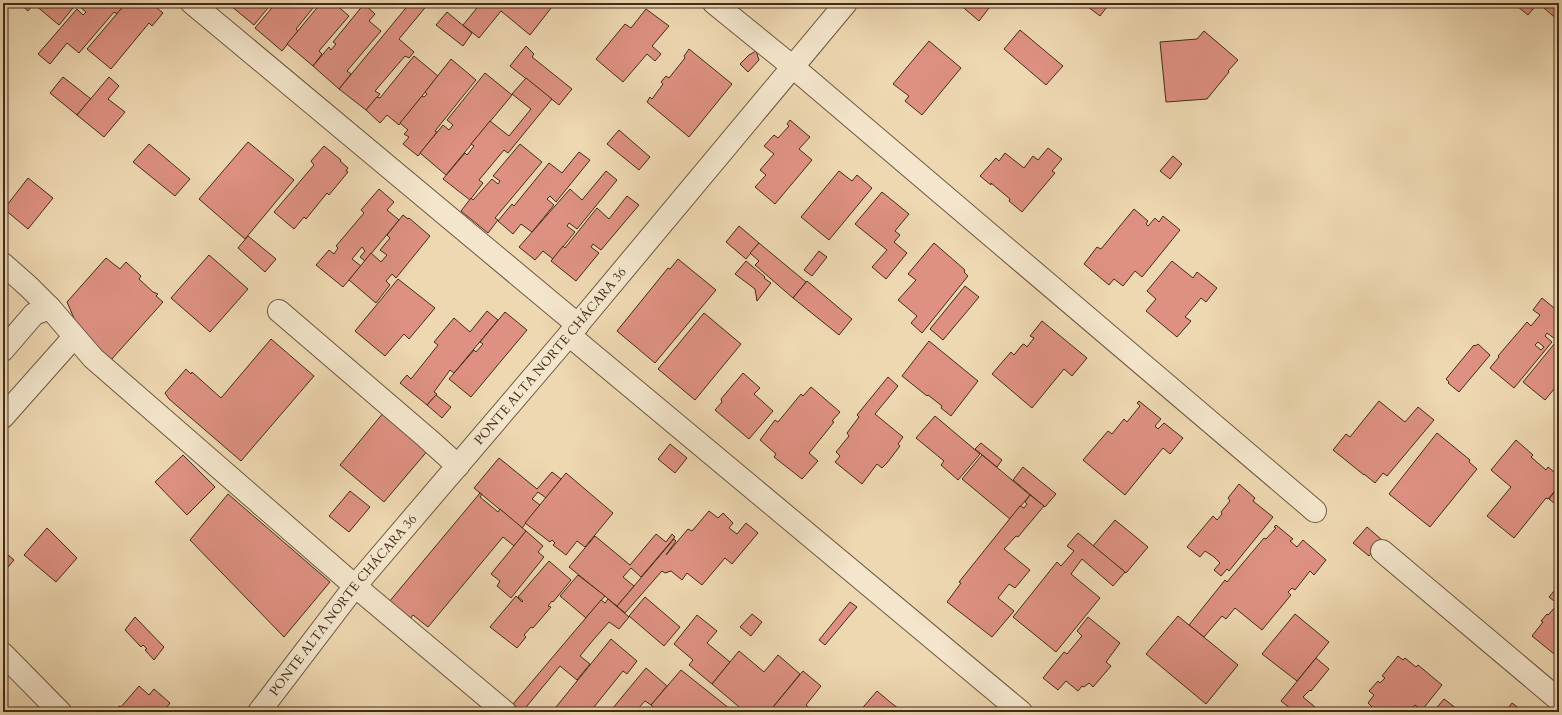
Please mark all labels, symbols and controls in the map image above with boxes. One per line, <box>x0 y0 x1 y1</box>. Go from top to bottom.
street label: PONTE ALTA NORTE CHÁCARA 36 <box>470 263 631 449</box>
street label: PONTE ALTA NORTE CHÁCARA 36 <box>265 510 421 700</box>

